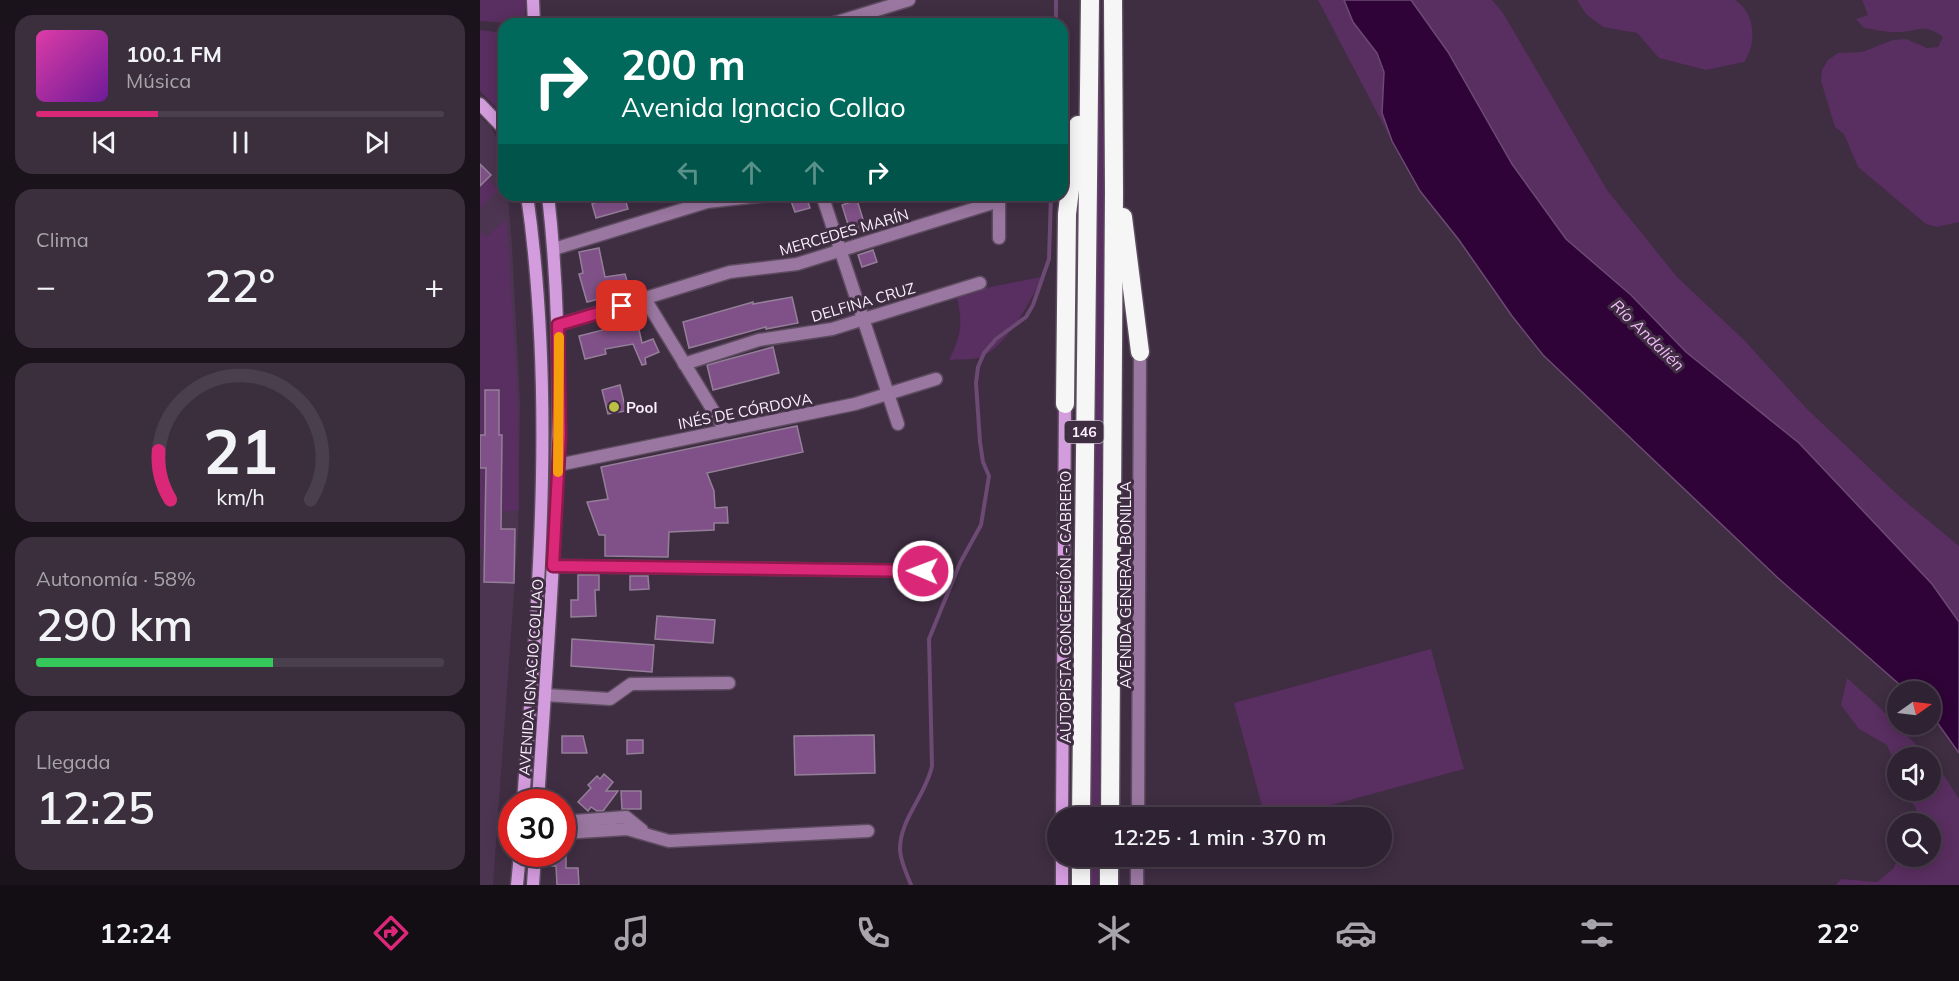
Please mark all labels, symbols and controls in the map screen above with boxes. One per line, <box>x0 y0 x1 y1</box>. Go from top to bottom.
text: 200 m <box>621 38 746 91</box>
text: 100.1 FM <box>126 40 222 68</box>
icon: right <box>522 42 600 120</box>
text: Música <box>126 68 191 93</box>
text: Avenida Ignacio Collao <box>621 90 906 124</box>
icon: previous <box>88 126 121 159</box>
icon: pause <box>224 126 257 159</box>
icon: next <box>360 126 393 159</box>
icon: left <box>672 156 705 189</box>
icon: ahead <box>735 156 768 189</box>
icon: ahead <box>798 156 831 189</box>
icon: right <box>861 156 894 189</box>
street label: MERCEDES MARÍN <box>777 204 911 260</box>
text: Clima <box>36 227 89 252</box>
text: 22° <box>205 257 275 313</box>
text: − <box>36 265 56 306</box>
text: + <box>424 265 444 306</box>
street label: DELFINA CRUZ <box>809 278 917 326</box>
pin <box>596 280 647 331</box>
icon: arrive <box>605 289 638 322</box>
water label: Río Andalién <box>1607 295 1689 375</box>
street label: INÉS DE CÓRDOVA <box>676 389 814 433</box>
place label: Pool <box>626 398 657 417</box>
marker: Pool <box>607 400 621 414</box>
text: 21 <box>203 411 277 490</box>
road number: 146 <box>1064 421 1104 443</box>
street label: AUTOPISTA CONCEPCIÓN - CABRERO <box>1056 471 1075 743</box>
street label: AVENIDA GENERAL BONILLA <box>1116 481 1135 689</box>
text: km/h <box>216 483 264 510</box>
position arrow <box>891 539 955 603</box>
text: Autonomía · 58% <box>36 566 196 591</box>
street label: AVENIDA IGNACIO COLLAO <box>515 578 547 776</box>
text: 290 km <box>36 596 193 652</box>
north arrow <box>1887 681 1941 735</box>
map controls <box>1887 681 1941 867</box>
button: sound <box>1887 747 1941 801</box>
text: Llegada <box>36 749 111 774</box>
text: 12:25 <box>36 779 155 835</box>
speed limit sign: 30 <box>498 789 576 867</box>
button: search <box>1887 813 1941 867</box>
text: 12:25 · 1 min · 370 m <box>1112 823 1327 851</box>
icon: directions <box>370 912 412 954</box>
icon: music <box>611 912 653 954</box>
icon: phone <box>852 912 894 954</box>
icon: climate <box>1093 912 1135 954</box>
icon: car <box>1335 912 1377 954</box>
icon: filters <box>1576 912 1618 954</box>
text: 12:24 <box>100 916 171 950</box>
text: 22° <box>1817 916 1859 950</box>

